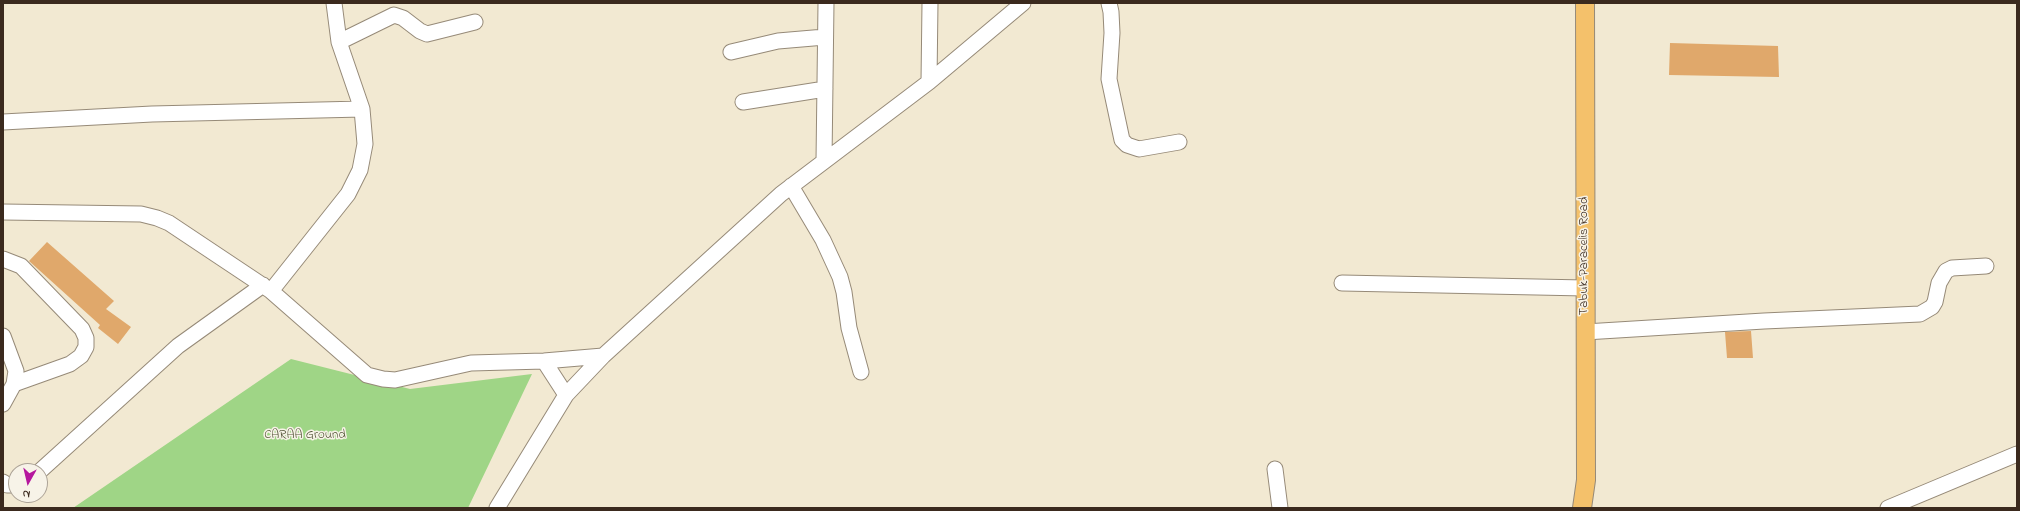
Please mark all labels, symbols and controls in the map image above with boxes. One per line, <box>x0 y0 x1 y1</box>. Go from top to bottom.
street label: Tabuk-Paracelis Road <box>1577 197 1593 315</box>
park label: CARAA Ground <box>264 428 346 444</box>
north arrow <box>8 463 48 503</box>
text: N <box>22 485 31 502</box>

